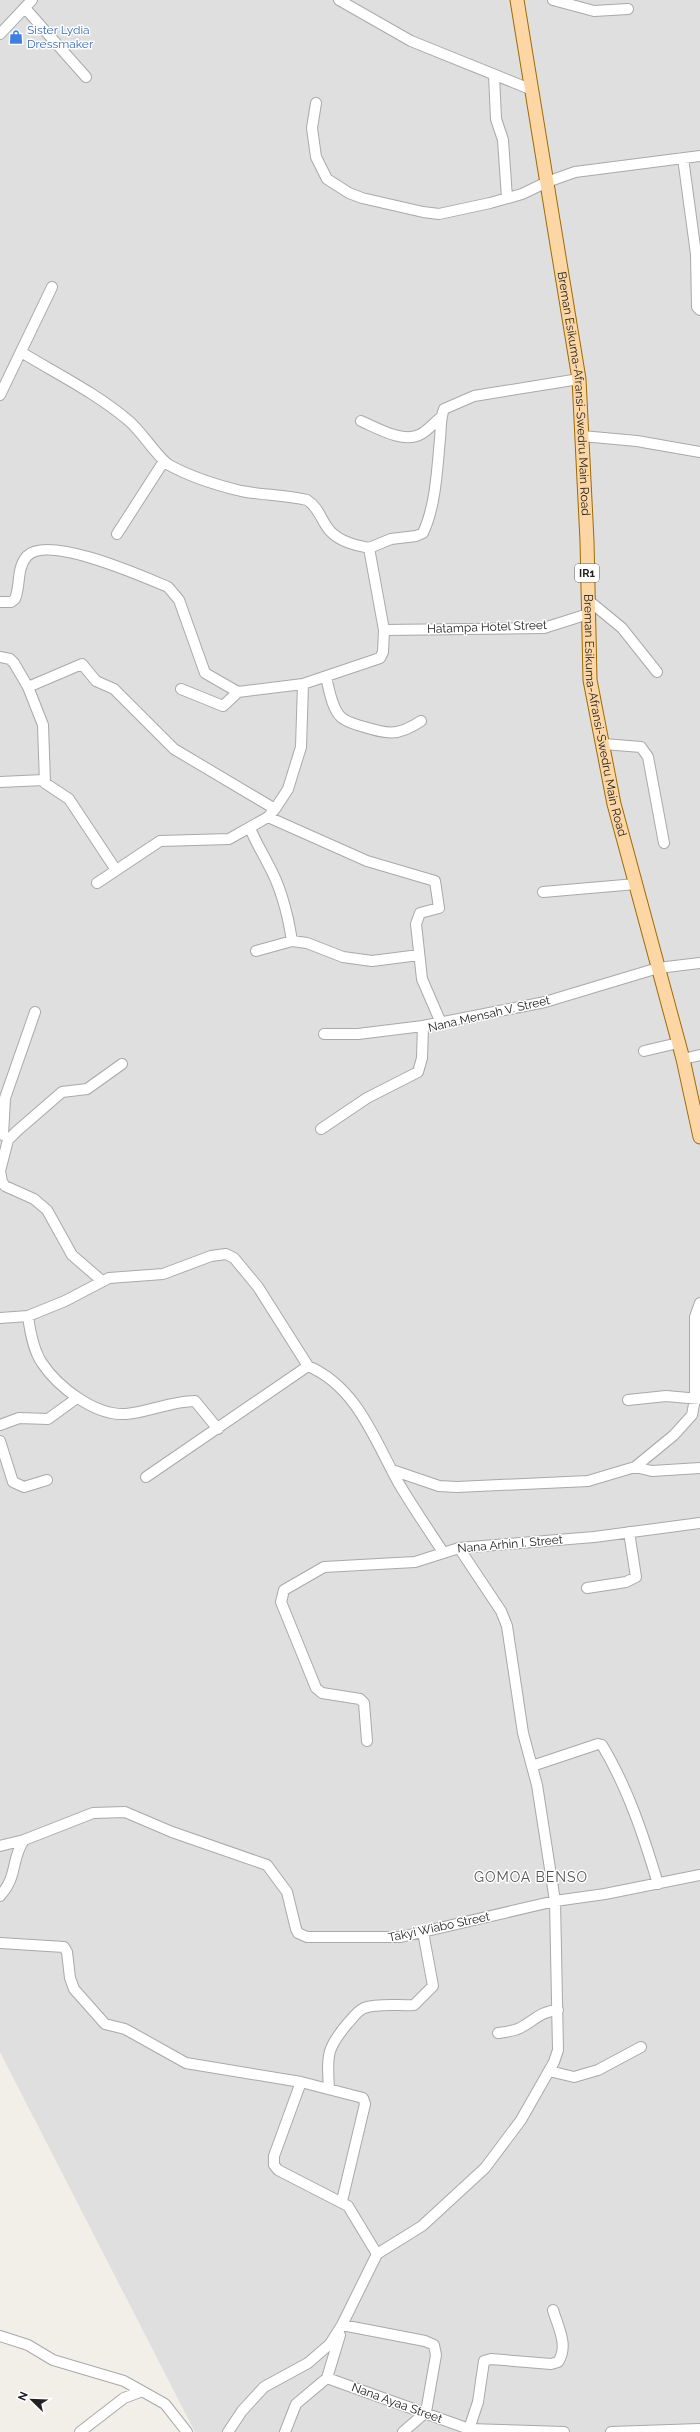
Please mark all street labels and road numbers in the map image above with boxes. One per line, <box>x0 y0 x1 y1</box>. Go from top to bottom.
street label: Breman Esikuma-Afransi-Swedru Main Road <box>555 270 593 516</box>
road number: IR1 <box>575 564 599 582</box>
street label: Breman Esikuma-Afransi-Swedru Main Road <box>581 594 629 838</box>
street label: Hatampa Hotel Street <box>427 618 547 636</box>
street label: Nana Mensah V. Street <box>427 993 551 1035</box>
street label: Nana Arhin I. Street <box>457 1532 563 1556</box>
street label: Takyi Wiabo Street <box>387 1909 491 1945</box>
street label: Nana Ayaa Street <box>350 2380 444 2426</box>

